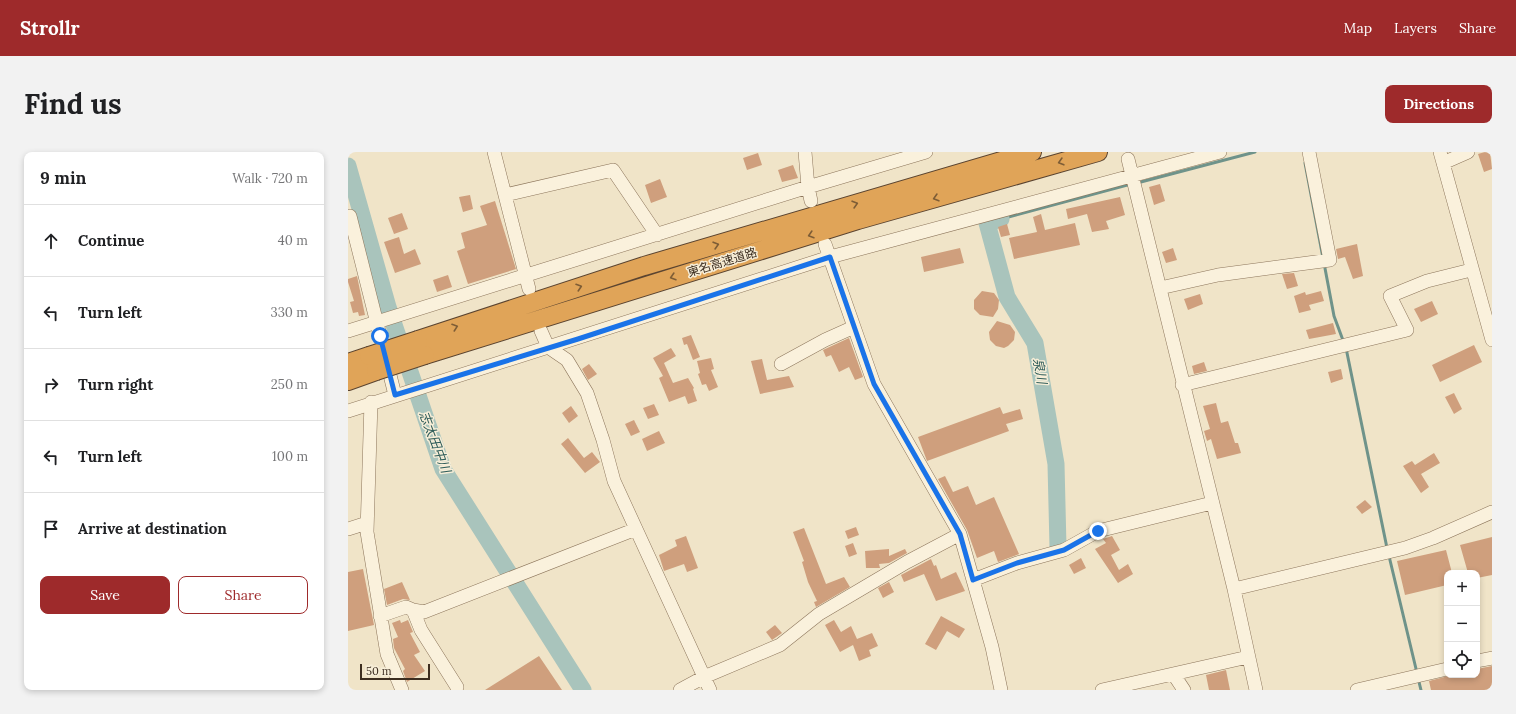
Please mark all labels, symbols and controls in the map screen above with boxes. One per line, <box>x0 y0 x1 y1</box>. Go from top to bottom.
text: Strollr <box>20 16 80 40</box>
text: Map <box>1344 19 1372 37</box>
text: Layers <box>1394 19 1437 37</box>
text: Share <box>1459 19 1496 37</box>
button: Directions <box>1385 85 1492 123</box>
text: Find us <box>24 86 122 122</box>
one-way arrow <box>1057 157 1064 166</box>
text: 9 min <box>40 167 86 189</box>
text: Walk · 720 m <box>232 170 308 187</box>
one-way arrow <box>932 193 939 202</box>
one-way arrow <box>851 200 858 209</box>
icon: ahead <box>40 230 62 252</box>
one-way arrow <box>808 230 815 239</box>
text: Continue <box>78 231 144 250</box>
text: 40 m <box>278 232 308 249</box>
one-way arrow <box>713 241 720 250</box>
street label: 東名高速道路 <box>685 244 759 280</box>
one-way arrow <box>670 272 677 281</box>
one-way arrow <box>575 283 582 292</box>
icon: left <box>40 302 62 324</box>
text: Turn left <box>78 303 142 322</box>
text: 330 m <box>270 304 308 321</box>
one-way arrow <box>451 324 458 332</box>
route start <box>371 327 389 345</box>
water label: 泉川 <box>1029 357 1051 387</box>
icon: right <box>40 374 62 396</box>
text: Turn right <box>78 375 154 394</box>
text: 250 m <box>271 376 308 393</box>
water label: 志太田中川 <box>415 409 455 477</box>
icon: left <box>40 446 62 468</box>
text: Turn left <box>78 447 142 466</box>
text: 100 m <box>272 448 308 465</box>
icon: arrive <box>40 518 62 540</box>
text: Arrive at destination <box>78 519 227 538</box>
route end <box>1089 522 1107 540</box>
map controls <box>1444 570 1480 678</box>
button: + <box>1444 570 1480 606</box>
button: Save <box>40 576 170 614</box>
button: Share <box>178 576 308 614</box>
button: − <box>1444 606 1480 642</box>
button: locate <box>1444 642 1480 678</box>
scale bar <box>360 662 430 681</box>
text: 50 m <box>366 664 392 678</box>

